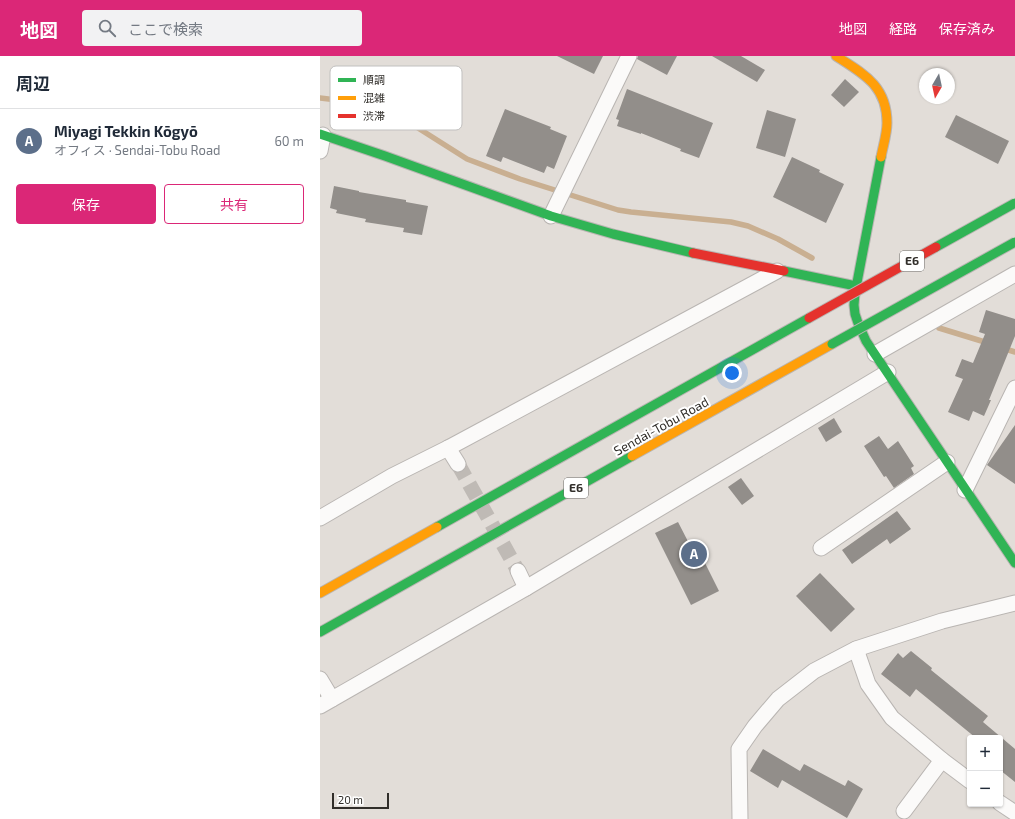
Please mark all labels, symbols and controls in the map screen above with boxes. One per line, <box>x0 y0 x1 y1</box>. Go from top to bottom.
search box <box>82 10 362 46</box>
icon: search <box>96 17 118 39</box>
text: 地図 <box>20 18 58 41</box>
text: ここで検索 <box>128 20 203 38</box>
text: 地図 <box>839 20 867 37</box>
text: 経路 <box>889 20 917 37</box>
text: 保存済み <box>939 20 995 37</box>
legend <box>330 66 462 130</box>
north arrow <box>919 68 955 104</box>
text: 周辺 <box>16 73 50 93</box>
text: 順調 <box>363 73 385 86</box>
text: 混雑 <box>363 91 385 104</box>
text: 渋滞 <box>363 109 385 122</box>
text: Miyagi Tekkin Kōgyō <box>54 122 198 140</box>
text: A <box>25 133 33 149</box>
text: 60 m <box>274 133 304 149</box>
text: オフィス · Sendai-Tobu Road <box>54 142 221 158</box>
button: 保存 <box>16 184 156 224</box>
button: 共有 <box>164 184 304 224</box>
road number: E6 <box>900 251 924 271</box>
your location <box>722 363 742 383</box>
street label: Sendai-Tobu Road <box>611 393 711 459</box>
road number: E6 <box>564 478 588 498</box>
pin: A <box>681 539 707 569</box>
map controls <box>967 735 1003 807</box>
button: + <box>967 735 1003 771</box>
button: − <box>967 771 1003 807</box>
scale bar <box>332 791 389 810</box>
text: 20 m <box>338 793 363 806</box>

